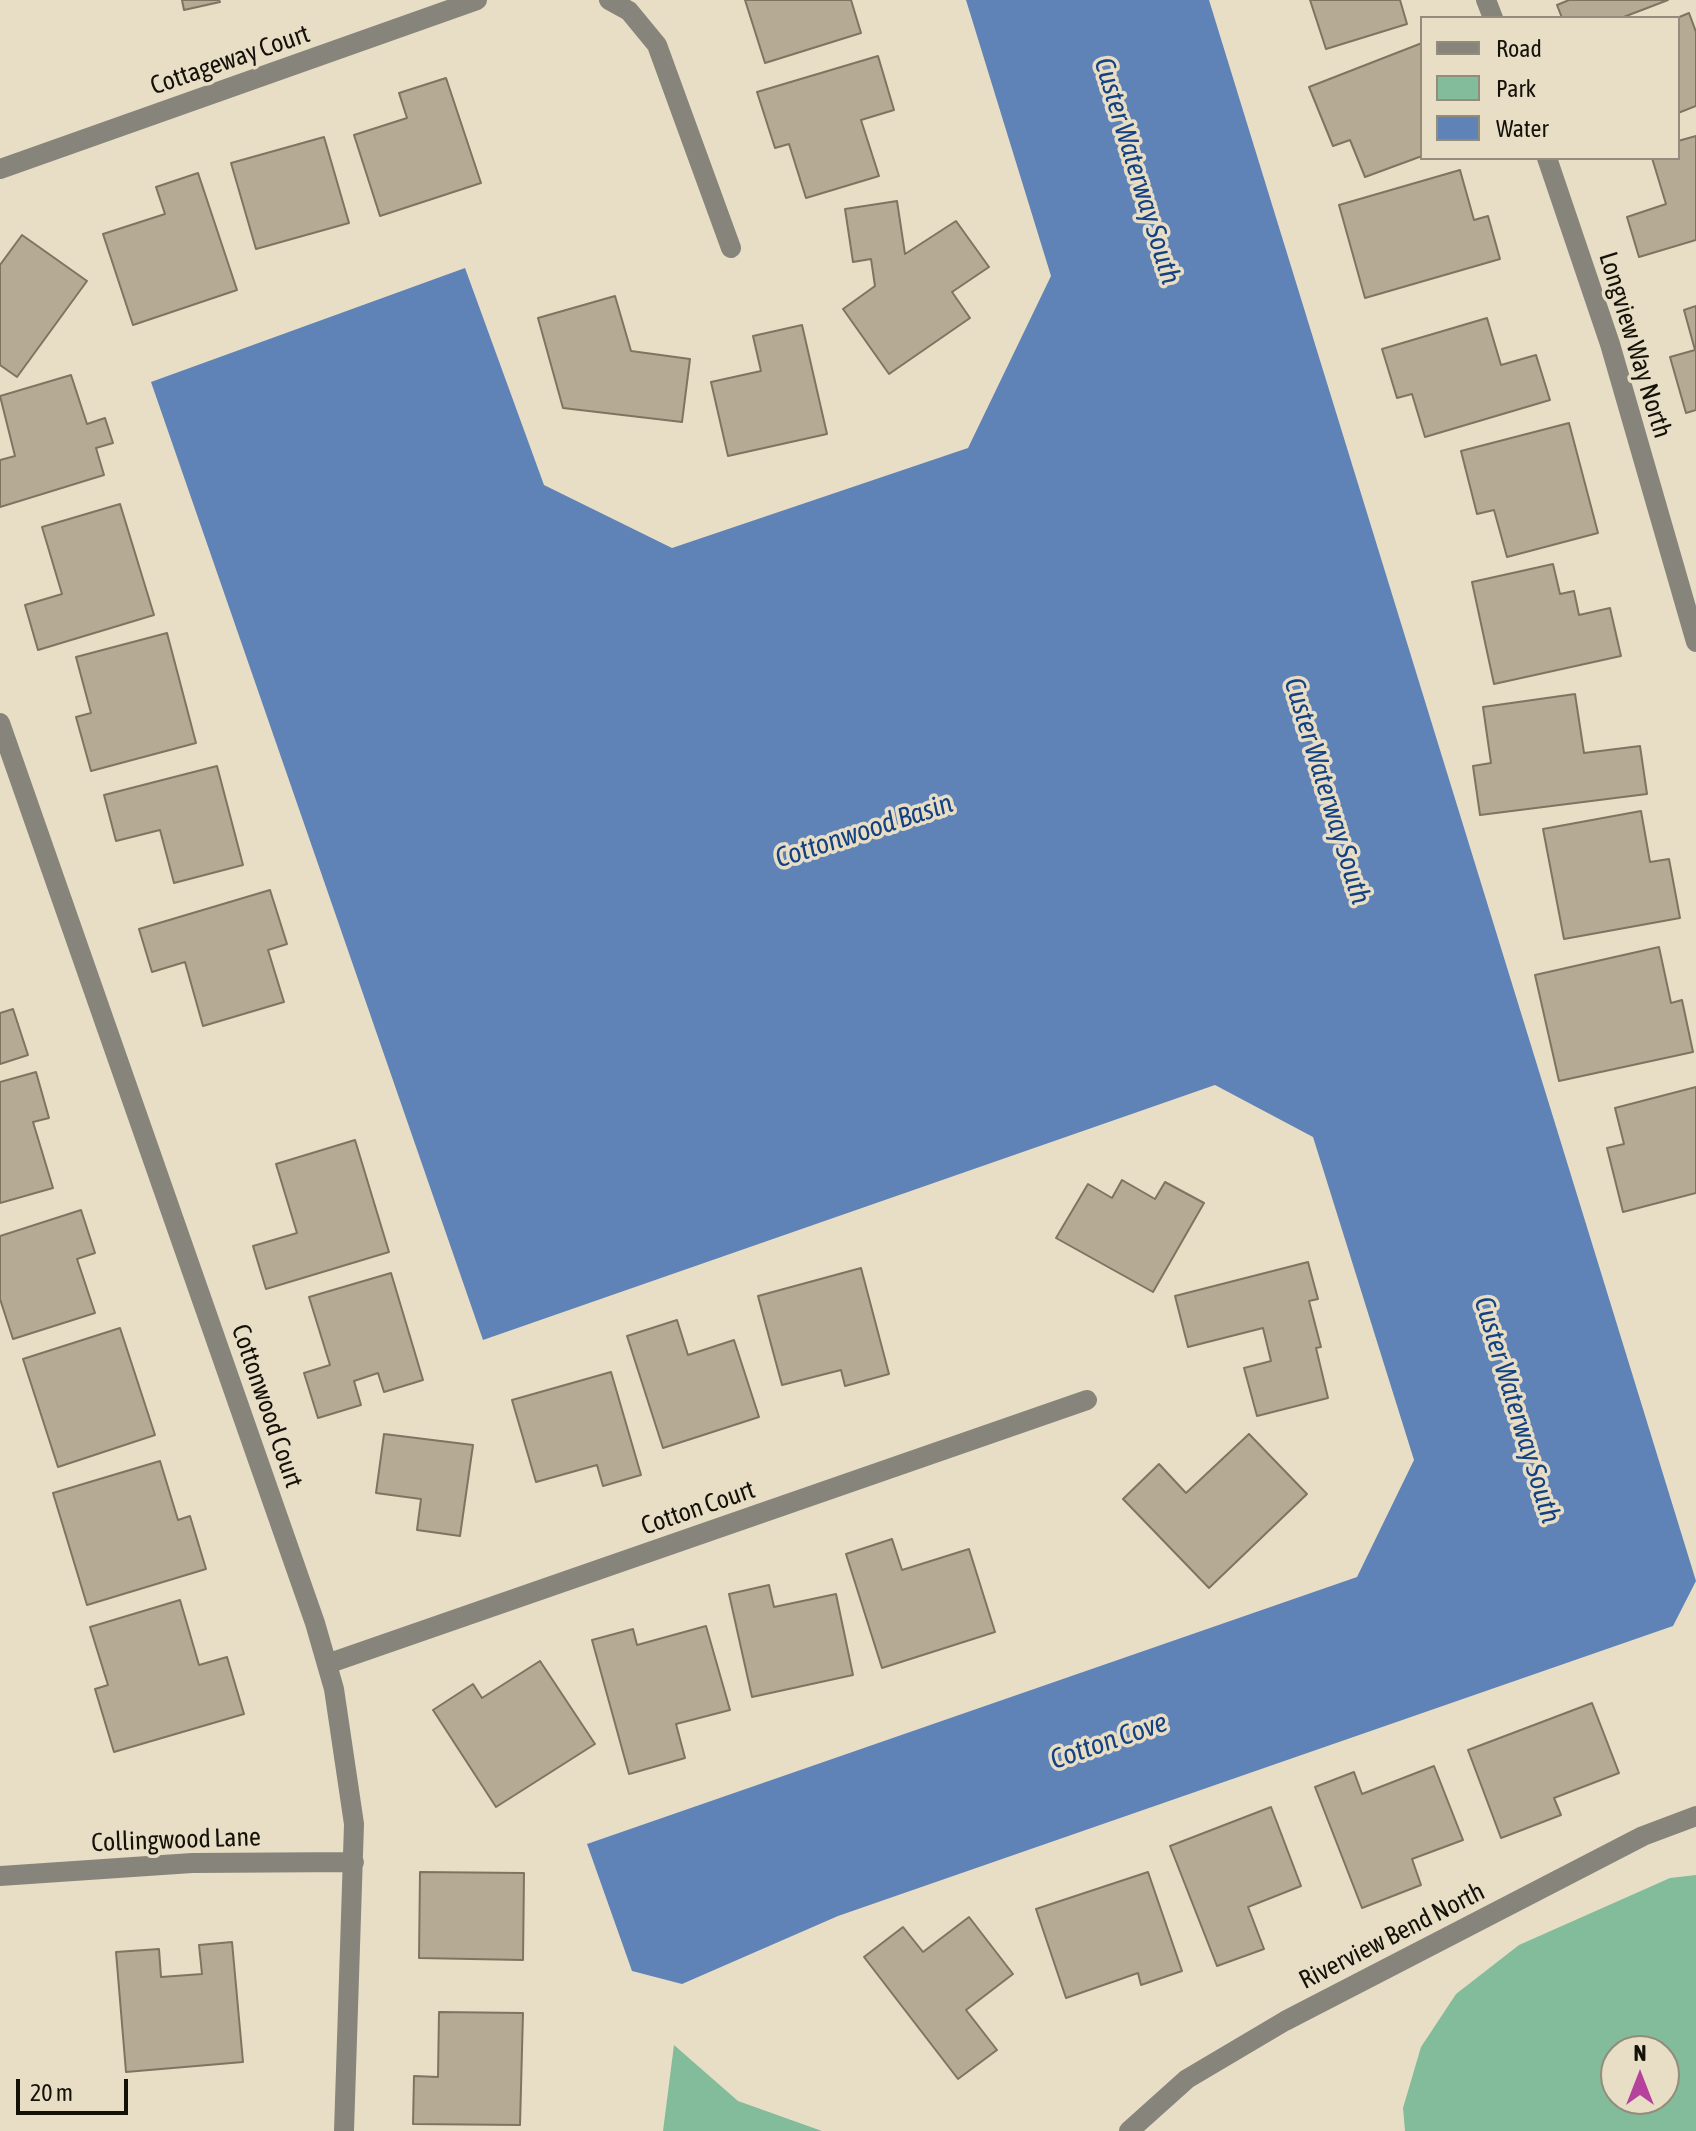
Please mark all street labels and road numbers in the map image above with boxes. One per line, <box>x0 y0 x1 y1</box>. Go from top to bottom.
street label: Cottageway Court <box>146 18 314 102</box>
street label: Longview Way North <box>1592 248 1678 442</box>
street label: Cottonwood Court <box>225 1320 309 1492</box>
street label: Cotton Court <box>637 1474 759 1542</box>
street label: Collingwood Lane <box>91 1821 261 1859</box>
street label: Riverview Bend North <box>1294 1876 1490 1996</box>

